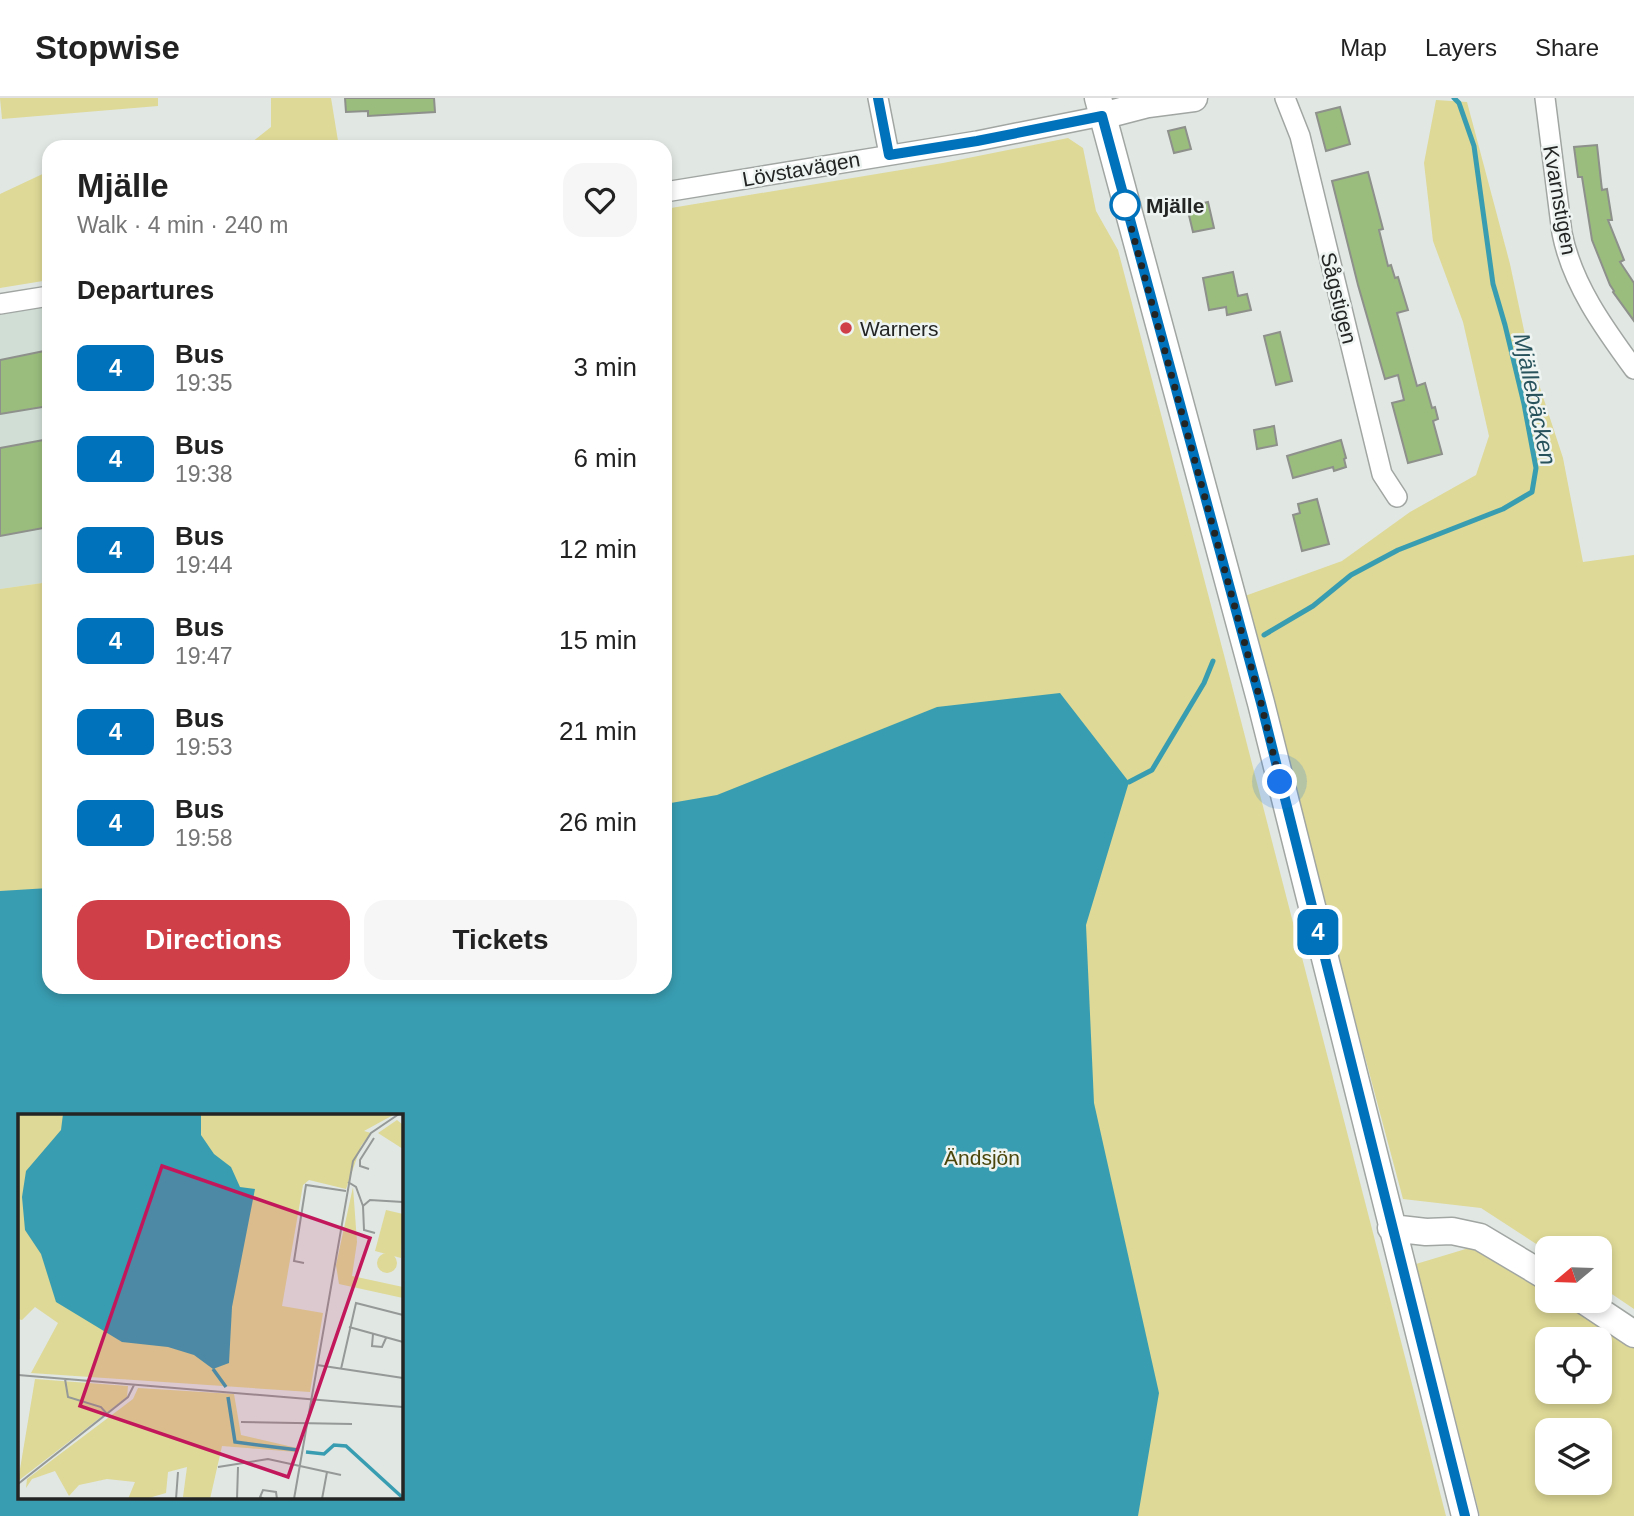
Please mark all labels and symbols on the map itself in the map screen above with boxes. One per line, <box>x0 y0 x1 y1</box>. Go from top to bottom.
street label: Kvarnstigen <box>1539 143 1581 257</box>
street label: Lövstavägen <box>740 147 862 191</box>
marker: Mjälle <box>1110 190 1140 220</box>
place label: Mjälle <box>1146 194 1204 217</box>
street label: Sågstigen <box>1317 250 1361 346</box>
place label: Warners <box>860 317 939 340</box>
marker: Warners <box>838 320 854 336</box>
water label: Mjällebäcken <box>1508 331 1562 467</box>
your location <box>1262 764 1297 799</box>
line badge: 4 <box>1295 909 1341 955</box>
inset map <box>18 1114 402 1498</box>
park label: Ändsjön <box>944 1146 1020 1169</box>
north arrow <box>1535 1236 1612 1312</box>

